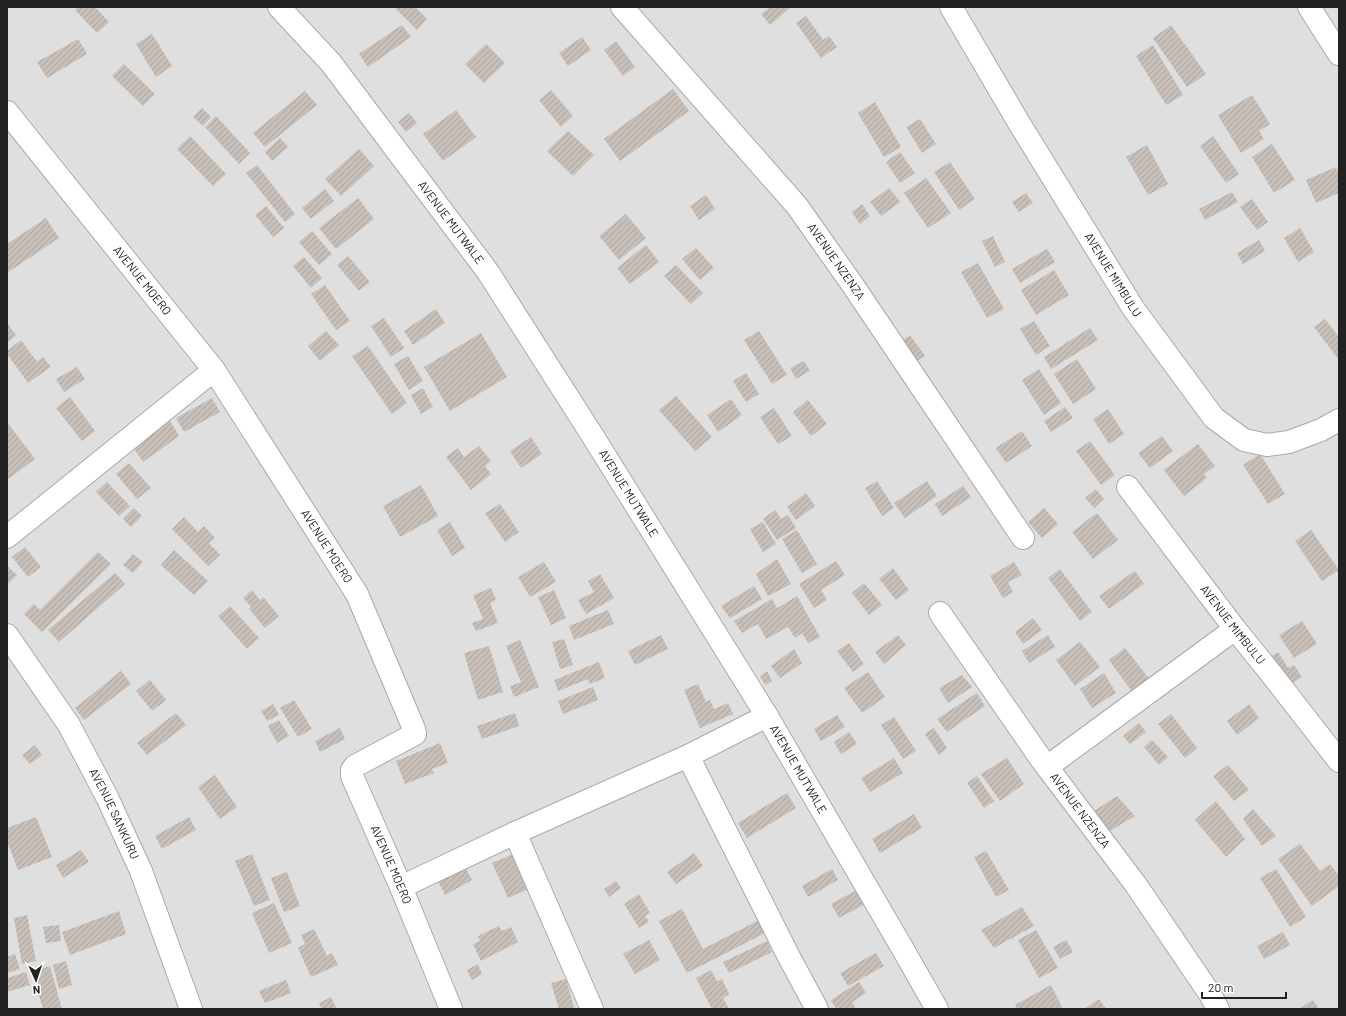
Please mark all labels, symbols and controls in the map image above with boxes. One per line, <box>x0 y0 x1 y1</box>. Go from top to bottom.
street label: AVENUE MUTWALE <box>416 178 487 266</box>
street label: AVENUE NZENZA <box>805 220 869 302</box>
street label: AVENUE MIMBULU <box>1082 230 1145 319</box>
street label: AVENUE MOERO <box>111 242 175 317</box>
street label: AVENUE MUTWALE <box>597 446 662 539</box>
street label: AVENUE MOERO <box>299 506 356 585</box>
street label: AVENUE MIMBULU <box>1198 582 1269 667</box>
street label: AVENUE MUTWALE <box>768 722 830 816</box>
street label: AVENUE SANKURU <box>87 766 143 861</box>
street label: AVENUE NZENZA <box>1048 770 1113 850</box>
street label: AVENUE MOERO <box>369 823 415 906</box>
north arrow <box>16 960 56 1000</box>
scale bar <box>1202 974 1286 1000</box>
text: 20 m <box>1208 980 1234 994</box>
text: N <box>33 984 41 997</box>

